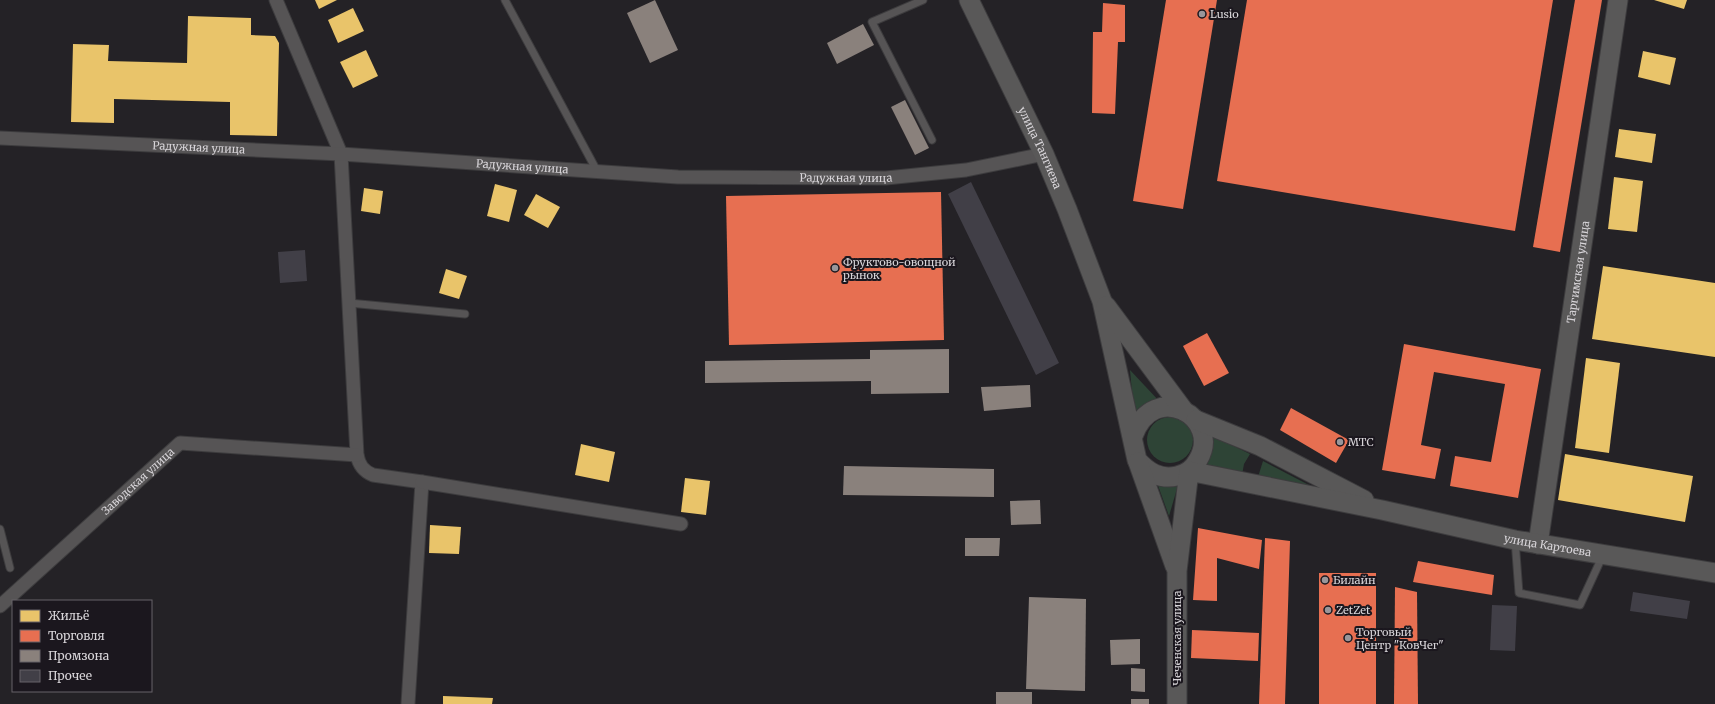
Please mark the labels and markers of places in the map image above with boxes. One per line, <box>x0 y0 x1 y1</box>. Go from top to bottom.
place label: Lusio <box>1210 7 1239 21</box>
marker: Lusio <box>1197 9 1207 19</box>
place label: Фруктово-овощной рынок <box>843 255 956 282</box>
marker: Фруктово-овощной рынок <box>830 263 840 273</box>
place label: МТС <box>1348 435 1374 449</box>
marker: МТС <box>1335 437 1345 447</box>
place label: Билайн <box>1333 573 1376 587</box>
marker: Билайн <box>1320 575 1330 585</box>
place label: ZetZet <box>1336 603 1371 617</box>
marker: ZetZet <box>1323 605 1333 615</box>
place label: Торговый Центр "КовЧег" <box>1356 625 1444 652</box>
marker: Торговый Центр "КовЧег" <box>1343 633 1353 643</box>

